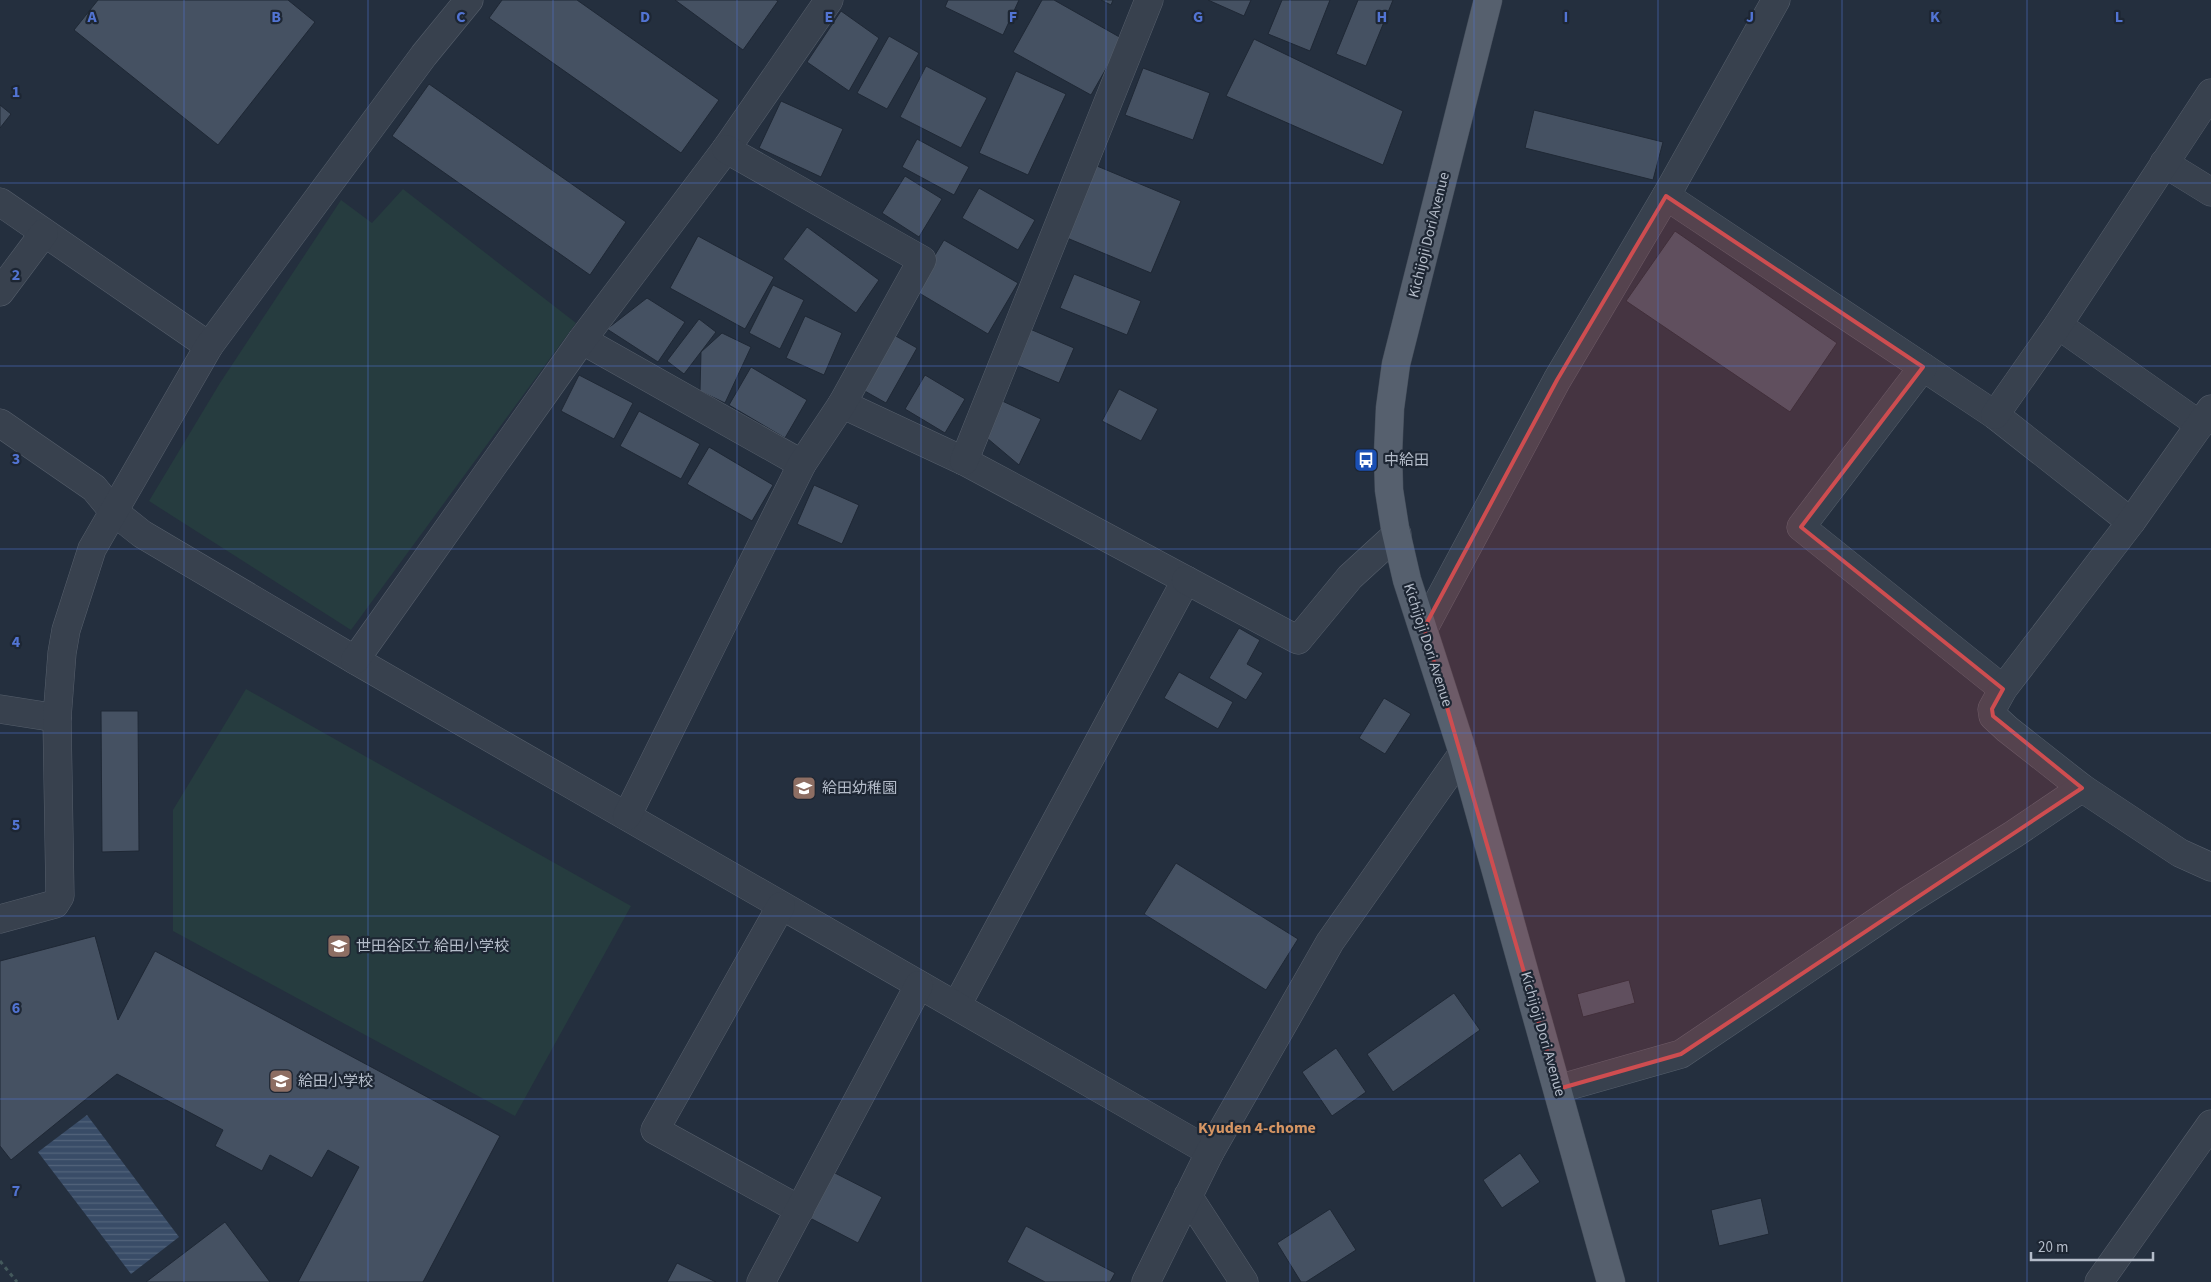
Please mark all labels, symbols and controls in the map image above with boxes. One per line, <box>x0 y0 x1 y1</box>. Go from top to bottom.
text: A <box>86 6 97 28</box>
text: B <box>271 6 281 28</box>
text: C <box>456 6 466 28</box>
text: D <box>640 6 650 28</box>
text: E <box>825 6 833 28</box>
text: F <box>1009 6 1017 28</box>
text: G <box>1193 6 1203 28</box>
text: H <box>1377 6 1387 28</box>
text: I <box>1564 6 1568 28</box>
text: J <box>1746 6 1754 28</box>
text: K <box>1930 6 1940 28</box>
text: L <box>2115 6 2123 28</box>
text: 1 <box>12 81 20 103</box>
street label: Kichijoji Dori Avenue <box>1403 170 1455 300</box>
text: 2 <box>12 264 20 286</box>
bus stop icon: 中給田 <box>1353 447 1379 473</box>
text: 3 <box>12 448 20 470</box>
place label: 中給田 <box>1384 450 1429 471</box>
street label: Kichijoji Dori Avenue <box>1398 581 1458 709</box>
text: 4 <box>12 631 21 653</box>
school or university icon: 給田幼稚園 <box>791 775 817 801</box>
place label: 給田幼稚園 <box>822 778 897 799</box>
text: 5 <box>12 814 20 836</box>
school or university icon: 世田谷区立 給田小学校 <box>326 933 352 959</box>
place label: 世田谷区立 給田小学校 <box>356 936 509 957</box>
street label: Kichijoji Dori Avenue <box>1515 969 1571 1099</box>
text: 6 <box>12 997 20 1019</box>
school or university icon: 給田小学校 <box>268 1068 294 1094</box>
place label: 給田小学校 <box>298 1071 373 1092</box>
district label: Kyuden 4-chome <box>1198 1117 1316 1139</box>
text: 7 <box>12 1180 20 1202</box>
scale bar <box>2031 1230 2154 1262</box>
text: 20 m <box>2038 1237 2068 1258</box>

